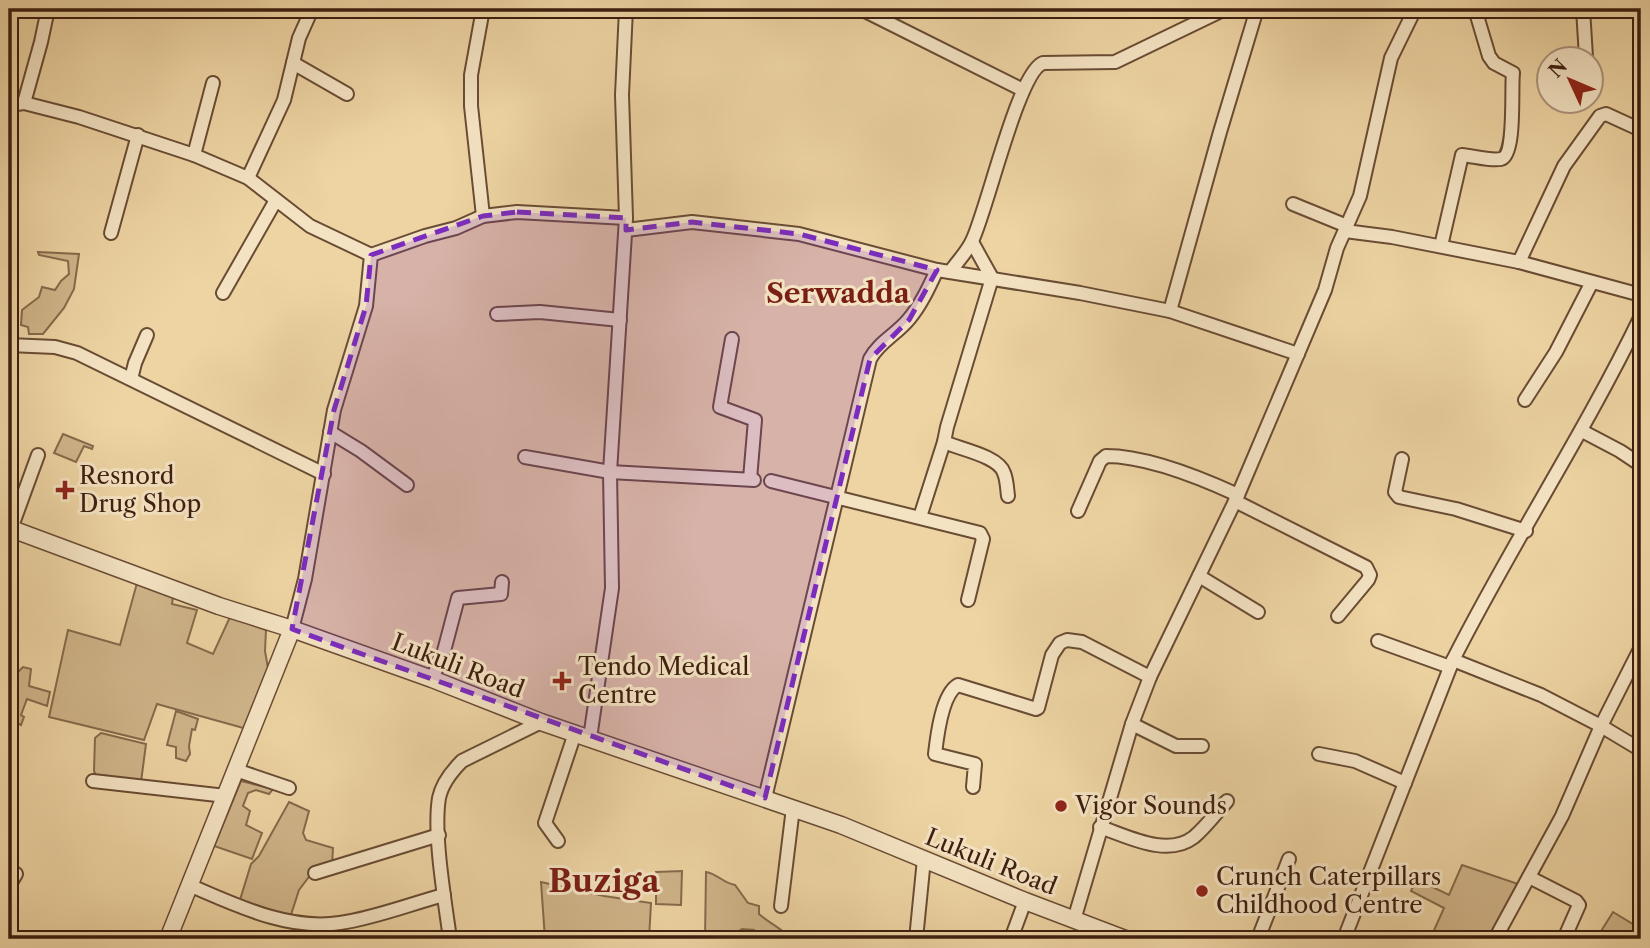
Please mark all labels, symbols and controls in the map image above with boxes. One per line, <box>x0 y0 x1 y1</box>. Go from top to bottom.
north arrow <box>1534 46 1604 116</box>
text: N <box>1544 55 1572 82</box>
district label: Serwadda <box>766 276 911 310</box>
place label: Resnord Drug Shop <box>79 461 201 518</box>
marker: Resnord Drug Shop <box>57 482 73 498</box>
street label: Lukuli Road <box>388 627 529 704</box>
place label: Tendo Medical Centre <box>578 652 749 709</box>
marker: Tendo Medical Centre <box>552 671 572 691</box>
place label: Vigor Sounds <box>1074 791 1227 820</box>
marker: Vigor Sounds <box>1053 798 1069 814</box>
street label: Lukuli Road <box>921 822 1062 901</box>
district label: Buziga <box>548 861 660 900</box>
place label: Crunch Caterpillars Childhood Centre <box>1216 862 1441 919</box>
marker: Crunch Caterpillars Childhood Centre <box>1194 883 1210 899</box>

